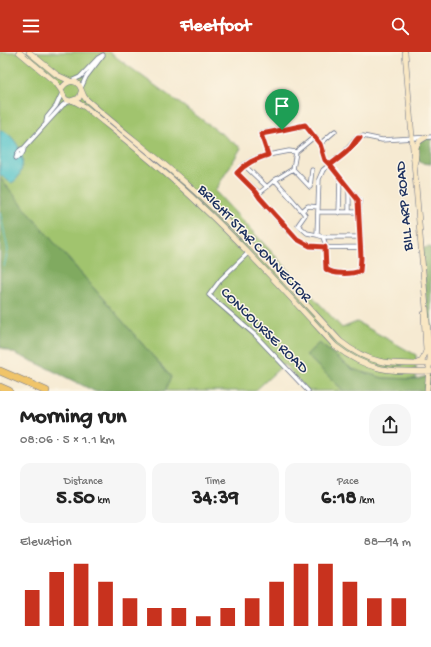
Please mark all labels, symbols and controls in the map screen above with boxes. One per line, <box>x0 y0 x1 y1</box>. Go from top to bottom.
icon: menu <box>20 15 42 37</box>
icon: search <box>389 15 411 37</box>
text: Fleetfoot <box>180 16 251 37</box>
pin <box>265 89 299 130</box>
icon: arrive <box>271 95 293 117</box>
street label: BILL ARP ROAD <box>392 160 418 253</box>
street label: BRIGHT STAR CONNECTOR <box>193 181 316 307</box>
street label: CONCOURSE ROAD <box>216 284 312 378</box>
button: share <box>369 404 411 446</box>
text: Morning run <box>20 405 126 431</box>
text: 08:06 · 5 × 1.1 km <box>20 433 115 448</box>
text: Distance <box>64 476 103 488</box>
text: Time <box>205 476 226 488</box>
text: Pace <box>337 476 359 488</box>
text: 5.50 <box>56 488 95 511</box>
text: 34:39 <box>192 488 239 511</box>
text: 6:18 <box>321 488 357 511</box>
text: km <box>95 495 110 507</box>
text: /km <box>357 495 375 507</box>
text: Elevation <box>20 535 72 550</box>
text: 88–94 m <box>364 535 411 550</box>

